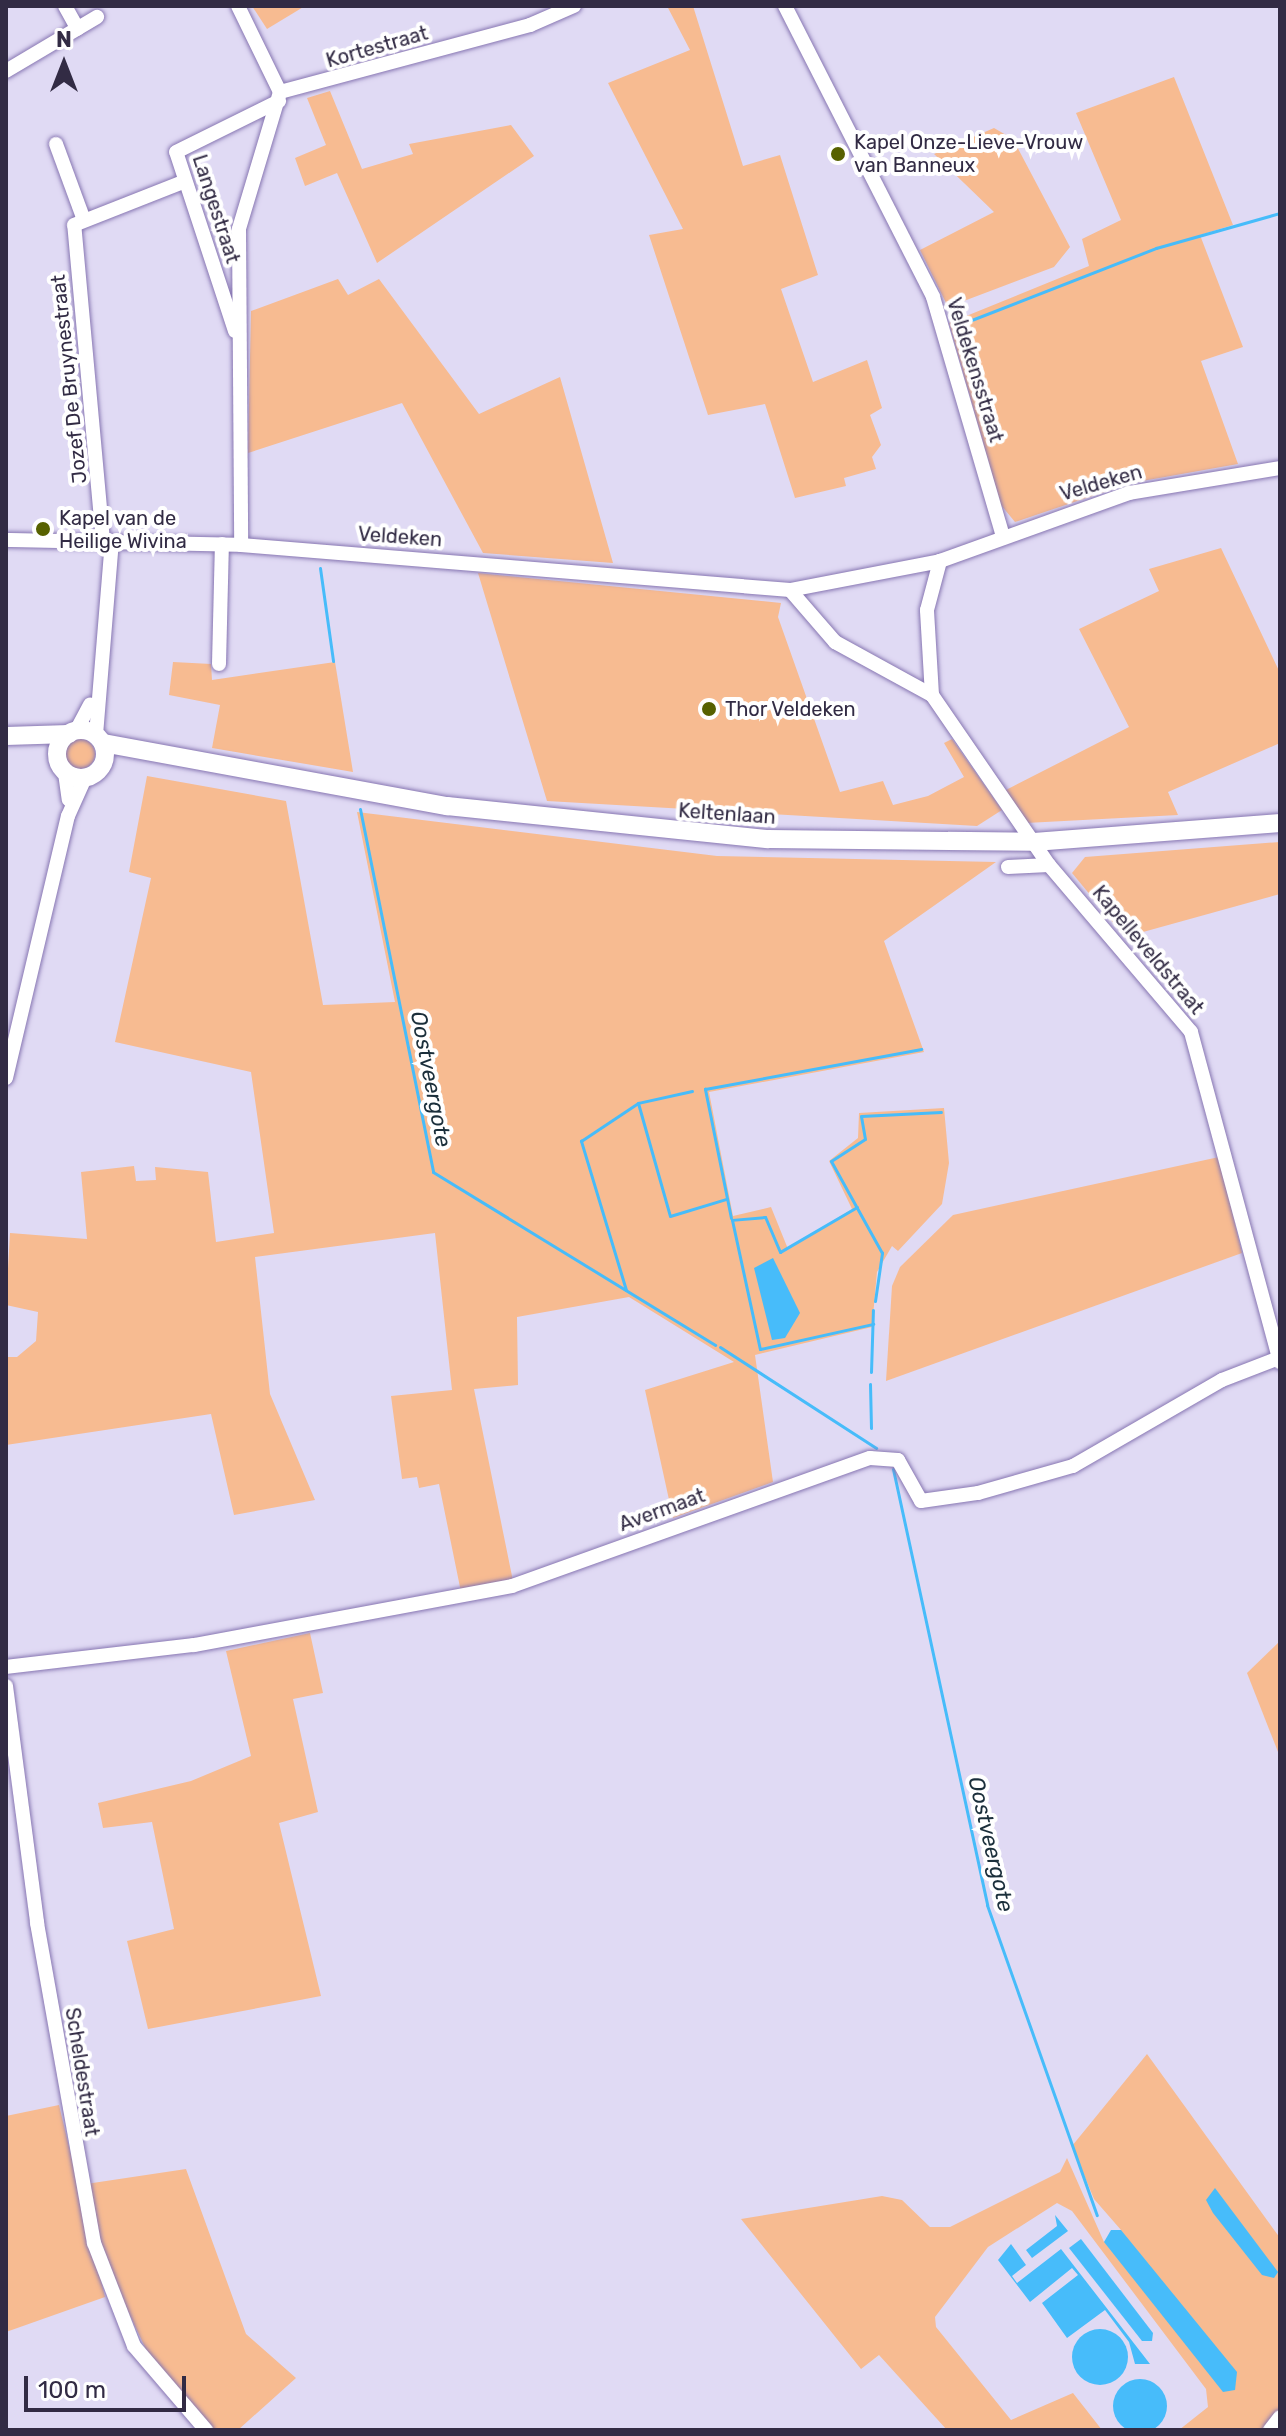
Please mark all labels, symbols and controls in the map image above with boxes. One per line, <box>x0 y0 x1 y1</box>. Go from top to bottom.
street label: Kortestraat <box>323 21 431 73</box>
north arrow <box>24 24 104 104</box>
text: N <box>56 26 72 53</box>
place label: Kapel Onze-Lieve-Vrouw van Banneux <box>854 130 1083 177</box>
marker: Kapel Onze-Lieve-Vrouw van Banneux <box>829 145 847 163</box>
street label: Langestraat <box>187 152 245 266</box>
street label: Jozef De Bruynestraat <box>46 273 92 485</box>
street label: Veldekensstraat <box>942 295 1008 445</box>
street label: Veldeken <box>1057 460 1145 506</box>
place label: Kapel van de Heilige Wivina <box>59 506 187 553</box>
marker: Kapel van de Heilige Wivina <box>34 520 52 538</box>
street label: Veldeken <box>357 522 443 552</box>
place label: Thor Veldeken <box>725 697 857 721</box>
marker: Thor Veldeken <box>700 700 718 718</box>
street label: Keltenlaan <box>677 799 777 829</box>
street label: Kapelleveldstraat <box>1087 881 1209 1019</box>
water label: Oostveergote <box>405 1009 457 1149</box>
street label: Avermaat <box>616 1483 708 1537</box>
water label: Oostveergote <box>963 1774 1019 1914</box>
street label: Scheldestraat <box>60 2006 104 2138</box>
scale bar <box>28 2360 190 2410</box>
text: 100 m <box>38 2376 106 2404</box>

